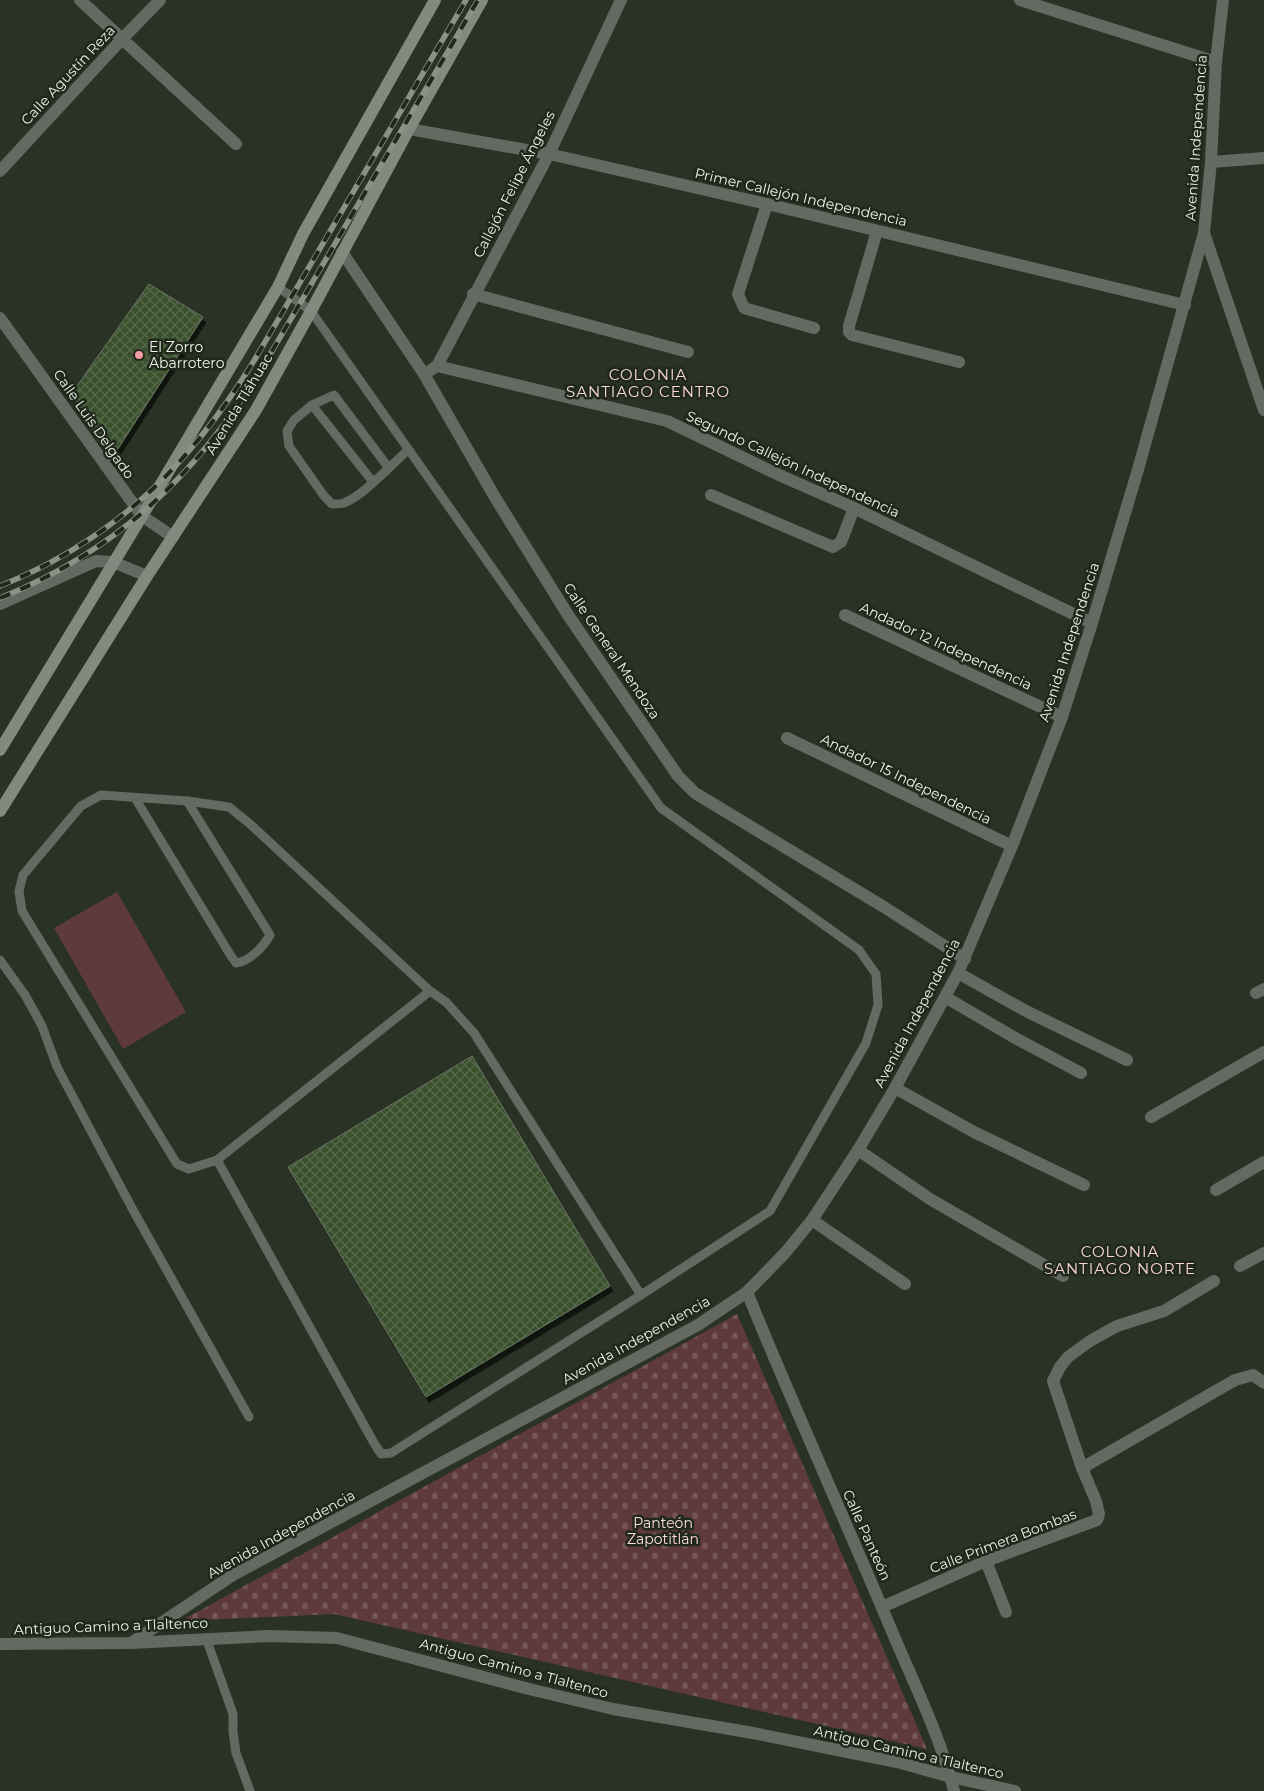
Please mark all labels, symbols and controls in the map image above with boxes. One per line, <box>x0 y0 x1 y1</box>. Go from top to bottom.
street label: Calle Agustín Reza <box>17 21 119 129</box>
street label: Avenida Independencia <box>1181 54 1211 222</box>
street label: Callejón Felipe Ángeles <box>469 107 559 260</box>
street label: Primer Callejón Independencia <box>693 164 909 230</box>
place label: El Zorro Abarrotero <box>149 338 225 372</box>
marker: El Zorro Abarrotero <box>133 349 145 361</box>
street label: Avenida Tláhuac <box>202 350 276 458</box>
district label: COLONIA SANTIAGO CENTRO <box>566 365 730 401</box>
street label: Calle Luis Delgado <box>50 366 139 482</box>
street label: Segundo Callejón Independencia <box>683 407 903 521</box>
street label: Avenida Independencia <box>1035 560 1103 724</box>
street label: Calle General Mendoza <box>560 579 664 723</box>
street label: Andador 12 Independencia <box>857 598 1035 694</box>
street label: Andador 15 Independencia <box>818 730 994 828</box>
street label: Avenida Independencia <box>870 935 964 1091</box>
district label: COLONIA SANTIAGO NORTE <box>1044 1242 1196 1278</box>
street label: Avenida Independencia <box>559 1292 713 1388</box>
street label: Avenida Independencia <box>204 1486 358 1582</box>
street label: Calle Panteón <box>839 1487 895 1583</box>
street label: Calle Primera Bombas <box>927 1505 1079 1577</box>
park label: Panteón Zapotitlán <box>627 1514 699 1548</box>
street label: Antiguo Camino a Tlaltenco <box>13 1614 209 1638</box>
street label: Antiguo Camino a Tlaltenco <box>418 1634 610 1702</box>
street label: Antiguo Camino a Tlaltenco <box>812 1721 1006 1783</box>

